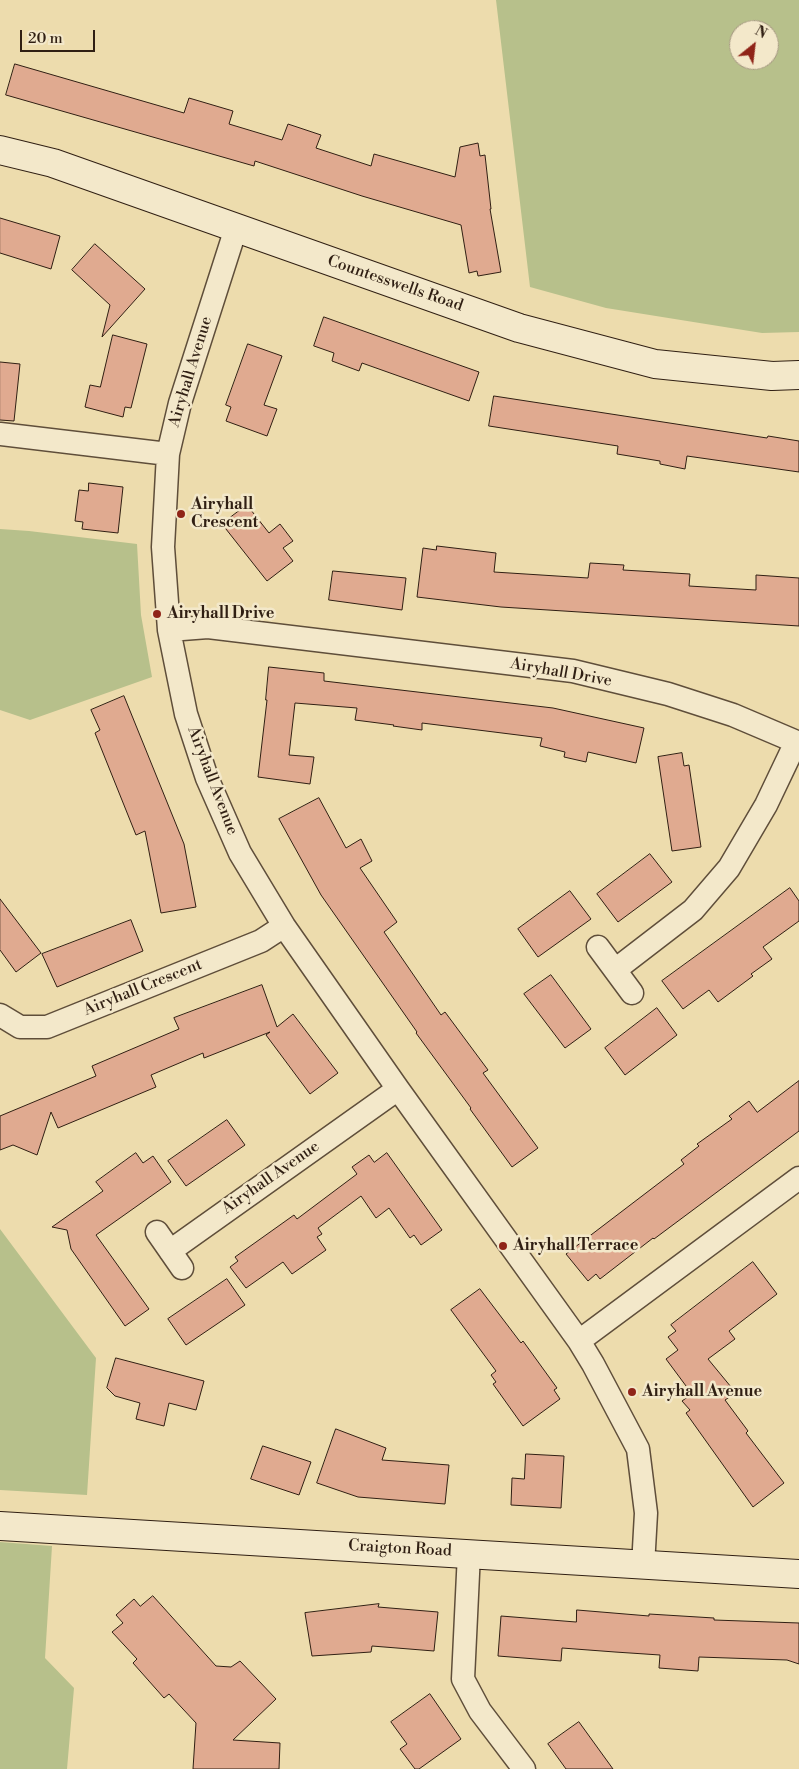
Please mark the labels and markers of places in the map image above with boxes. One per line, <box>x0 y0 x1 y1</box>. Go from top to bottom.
place label: Airyhall Crescent <box>191 495 258 533</box>
marker: Airyhall Crescent <box>175 508 187 520</box>
place label: Airyhall Drive <box>167 604 274 624</box>
marker: Airyhall Drive <box>151 608 163 620</box>
place label: Airyhall Terrace <box>513 1236 638 1256</box>
marker: Airyhall Terrace <box>497 1240 509 1252</box>
place label: Airyhall Avenue <box>642 1382 762 1402</box>
marker: Airyhall Avenue <box>626 1386 638 1398</box>

